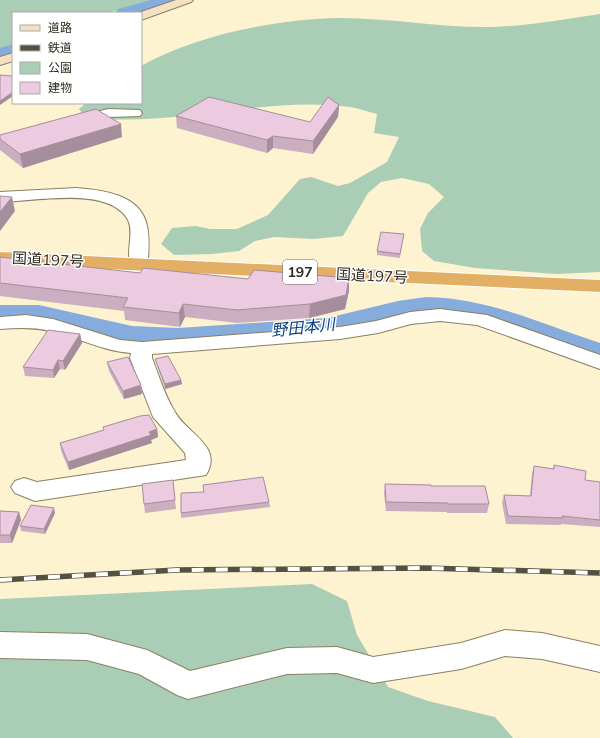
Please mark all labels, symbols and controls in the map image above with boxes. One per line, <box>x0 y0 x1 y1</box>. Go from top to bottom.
legend <box>12 12 142 104</box>
text: 道路 <box>48 20 72 35</box>
text: 鉄道 <box>48 40 72 55</box>
text: 公園 <box>48 60 72 75</box>
text: 建物 <box>48 80 72 95</box>
street label: 国道197号 <box>12 248 84 271</box>
road number: 197 <box>283 260 317 284</box>
street label: 国道197号 <box>336 264 408 287</box>
water label: 野田本川 <box>270 314 338 340</box>

